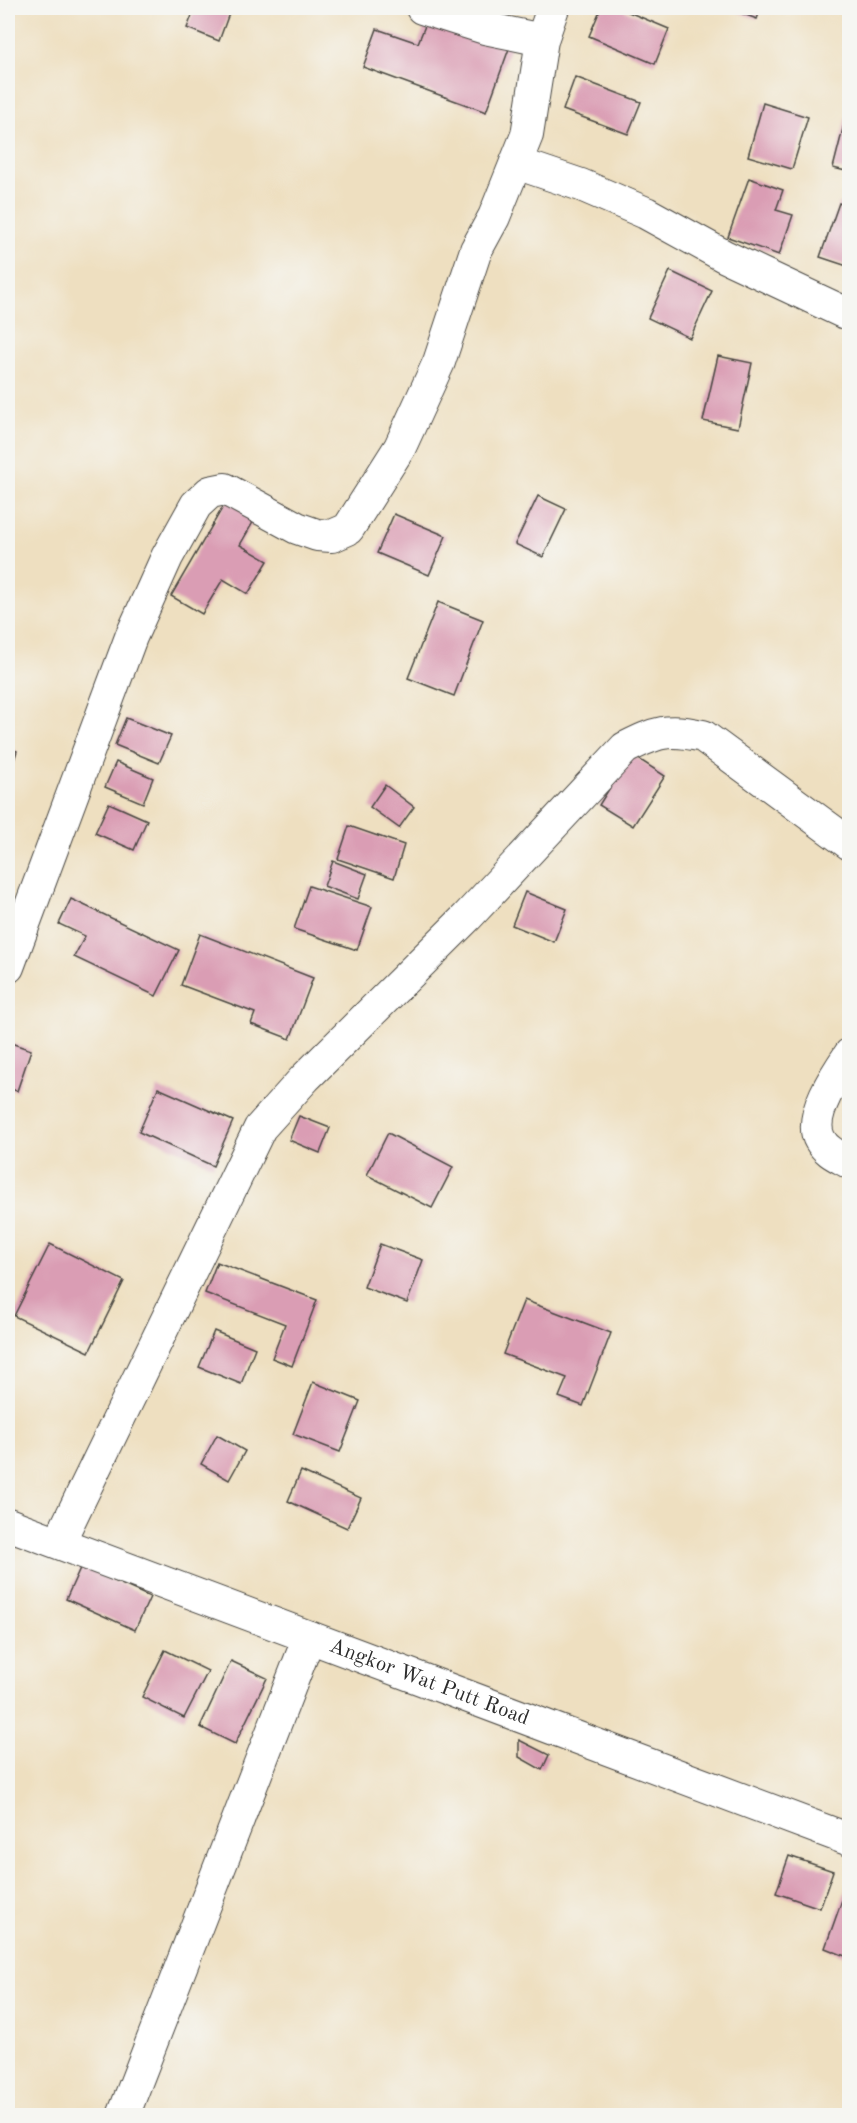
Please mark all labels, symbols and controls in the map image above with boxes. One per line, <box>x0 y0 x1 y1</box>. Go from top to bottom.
street label: Angkor Wat Putt Road <box>326 1635 532 1729</box>

